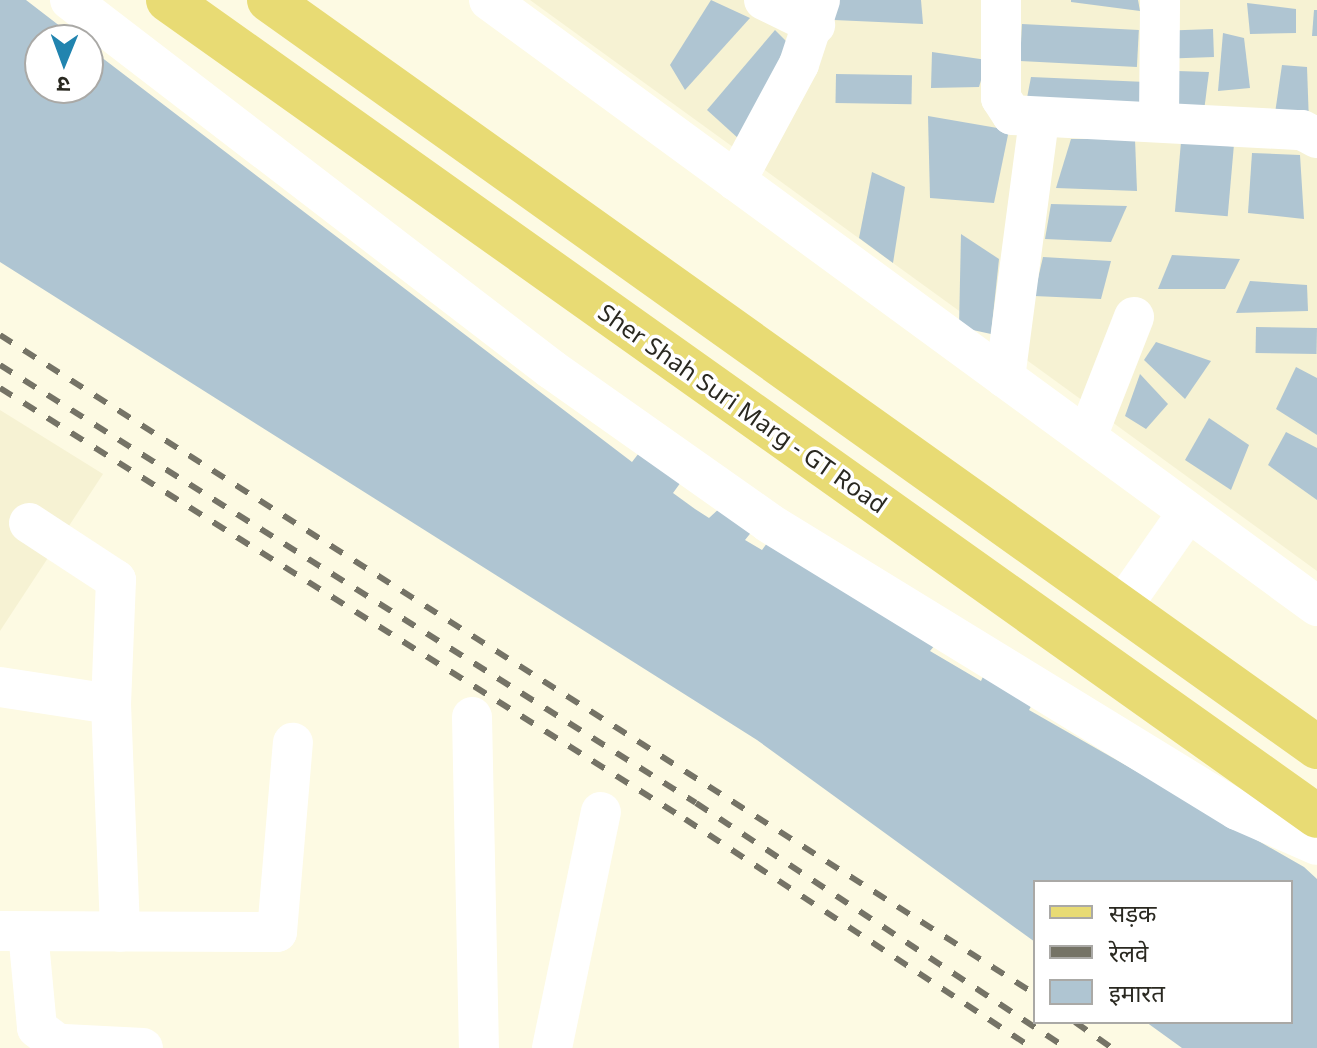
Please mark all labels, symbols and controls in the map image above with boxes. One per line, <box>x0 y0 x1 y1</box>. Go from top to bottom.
north arrow <box>24 24 104 104</box>
text: उ <box>57 71 70 101</box>
street label: Sher Shah Suri Marg - GT Road <box>593 297 893 519</box>
legend <box>1033 880 1293 1024</box>
text: सड़क <box>1109 896 1157 929</box>
text: रेलवे <box>1109 936 1148 969</box>
text: इमारत <box>1109 976 1165 1009</box>

